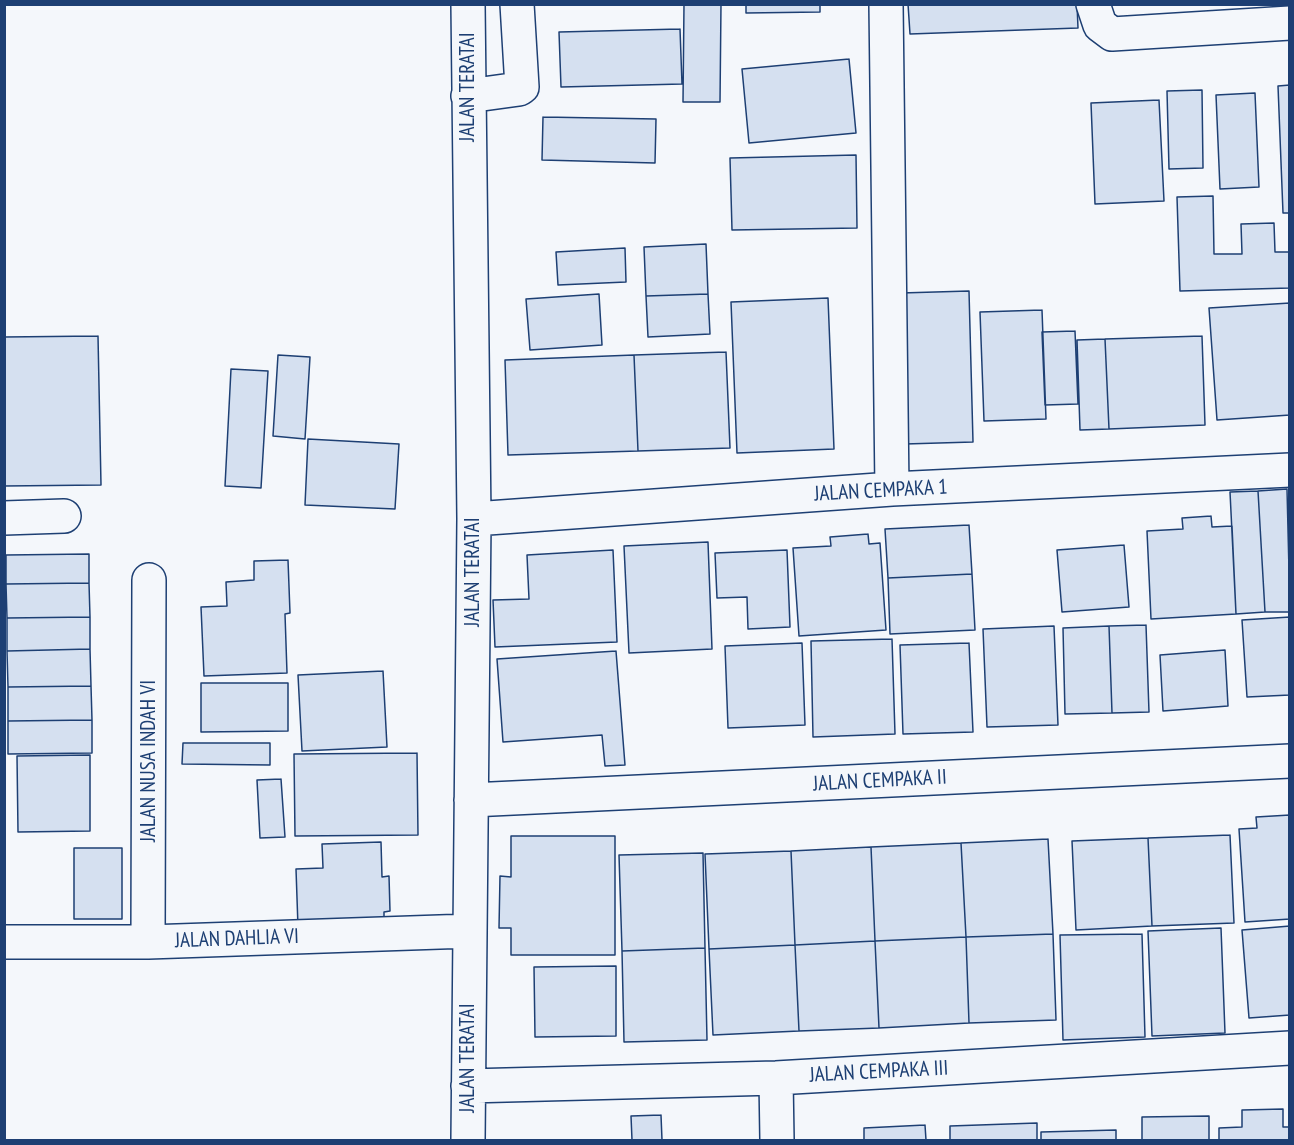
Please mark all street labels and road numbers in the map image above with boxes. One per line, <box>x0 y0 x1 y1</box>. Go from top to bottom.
street label: JALAN TERATAI <box>455 32 481 142</box>
street label: JALAN CEMPAKA 1 <box>814 475 948 507</box>
street label: JALAN TERATAI <box>460 517 486 627</box>
street label: JALAN NUSA INDAH VI <box>136 680 162 842</box>
street label: JALAN CEMPAKA II <box>813 765 947 797</box>
street label: JALAN DAHLIA VI <box>175 924 299 954</box>
street label: JALAN TERATAI <box>455 1003 481 1113</box>
street label: JALAN CEMPAKA III <box>809 1056 949 1088</box>

